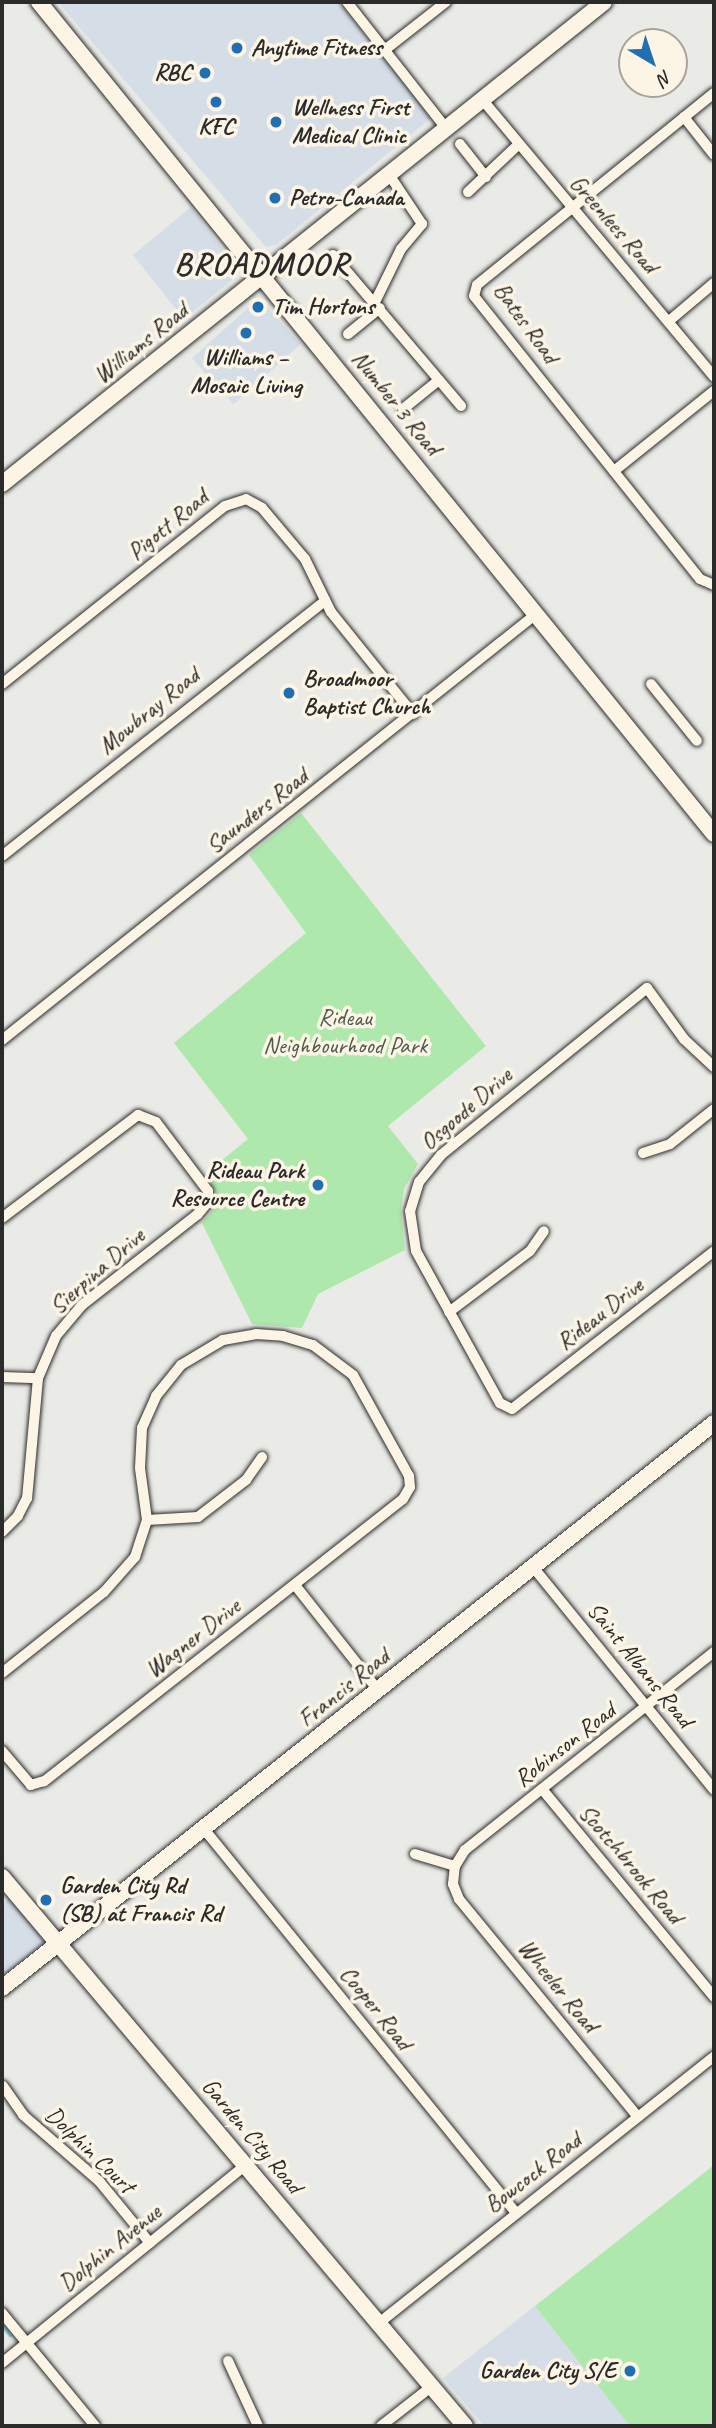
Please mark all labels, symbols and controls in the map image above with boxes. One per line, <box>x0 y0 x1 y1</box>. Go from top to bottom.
north arrow <box>618 28 688 98</box>
place label: Anytime Fitness <box>251 34 382 62</box>
marker: Anytime Fitness <box>229 40 245 56</box>
place label: RBC <box>154 59 191 87</box>
marker: RBC <box>197 65 213 81</box>
text: N <box>653 65 677 91</box>
marker: KFC <box>208 94 224 110</box>
place label: Wellness First Medical Clinic <box>292 94 409 150</box>
marker: Wellness First Medical Clinic <box>266 112 286 132</box>
place label: KFC <box>198 113 234 141</box>
street label: Greenlees Road <box>564 169 664 279</box>
place label: Petro-Canada <box>289 184 404 212</box>
marker: Petro-Canada <box>267 190 283 206</box>
district label: BROADMOOR <box>176 245 348 283</box>
street label: Bates Road <box>487 277 565 369</box>
place label: Tim Hortons <box>272 293 374 321</box>
street label: Williams Road <box>88 296 194 390</box>
marker: Tim Hortons <box>250 299 266 315</box>
marker: Williams – Mosaic Living <box>238 325 254 341</box>
place label: Williams – Mosaic Living <box>190 344 302 400</box>
street label: Number 3 Road <box>345 345 447 461</box>
street label: Pigott Road <box>122 484 214 566</box>
street label: Mowbray Road <box>93 662 205 760</box>
place label: Broadmoor Baptist Church <box>303 665 431 721</box>
marker: Broadmoor Baptist Church <box>281 685 297 701</box>
street label: Saunders Road <box>200 762 314 860</box>
park label: Rideau Neighbourhood Park <box>263 1004 427 1060</box>
street label: Osgoode Drive <box>414 1061 518 1157</box>
place label: Rideau Park Resource Centre <box>170 1157 304 1213</box>
marker: Rideau Park Resource Centre <box>310 1177 326 1193</box>
street label: Sierpina Drive <box>43 1222 151 1320</box>
street label: Rideau Drive <box>551 1271 649 1357</box>
street label: Wagner Drive <box>140 1592 246 1684</box>
street label: Saint Albans Road <box>581 1597 699 1733</box>
street label: Francis Road <box>293 1643 395 1733</box>
street label: Robinson Road <box>509 1697 621 1793</box>
street label: Scotchbrook Road <box>573 1798 689 1930</box>
place label: Garden City Rd (SB) at Francis Rd <box>60 1872 222 1928</box>
marker: Garden City Rd (SB) at Francis Rd <box>38 1892 54 1908</box>
street label: Wheeler Road <box>512 1934 604 2038</box>
street label: Cooper Road <box>333 1960 419 2056</box>
street label: Garden City Road <box>195 2072 309 2200</box>
street label: Dolphin Court <box>39 2100 141 2200</box>
street label: Bowcock Road <box>479 2127 587 2219</box>
street label: Dolphin Avenue <box>53 2198 167 2298</box>
place label: Garden City S/E <box>480 2357 616 2385</box>
marker: Garden City S/E <box>622 2363 638 2379</box>

